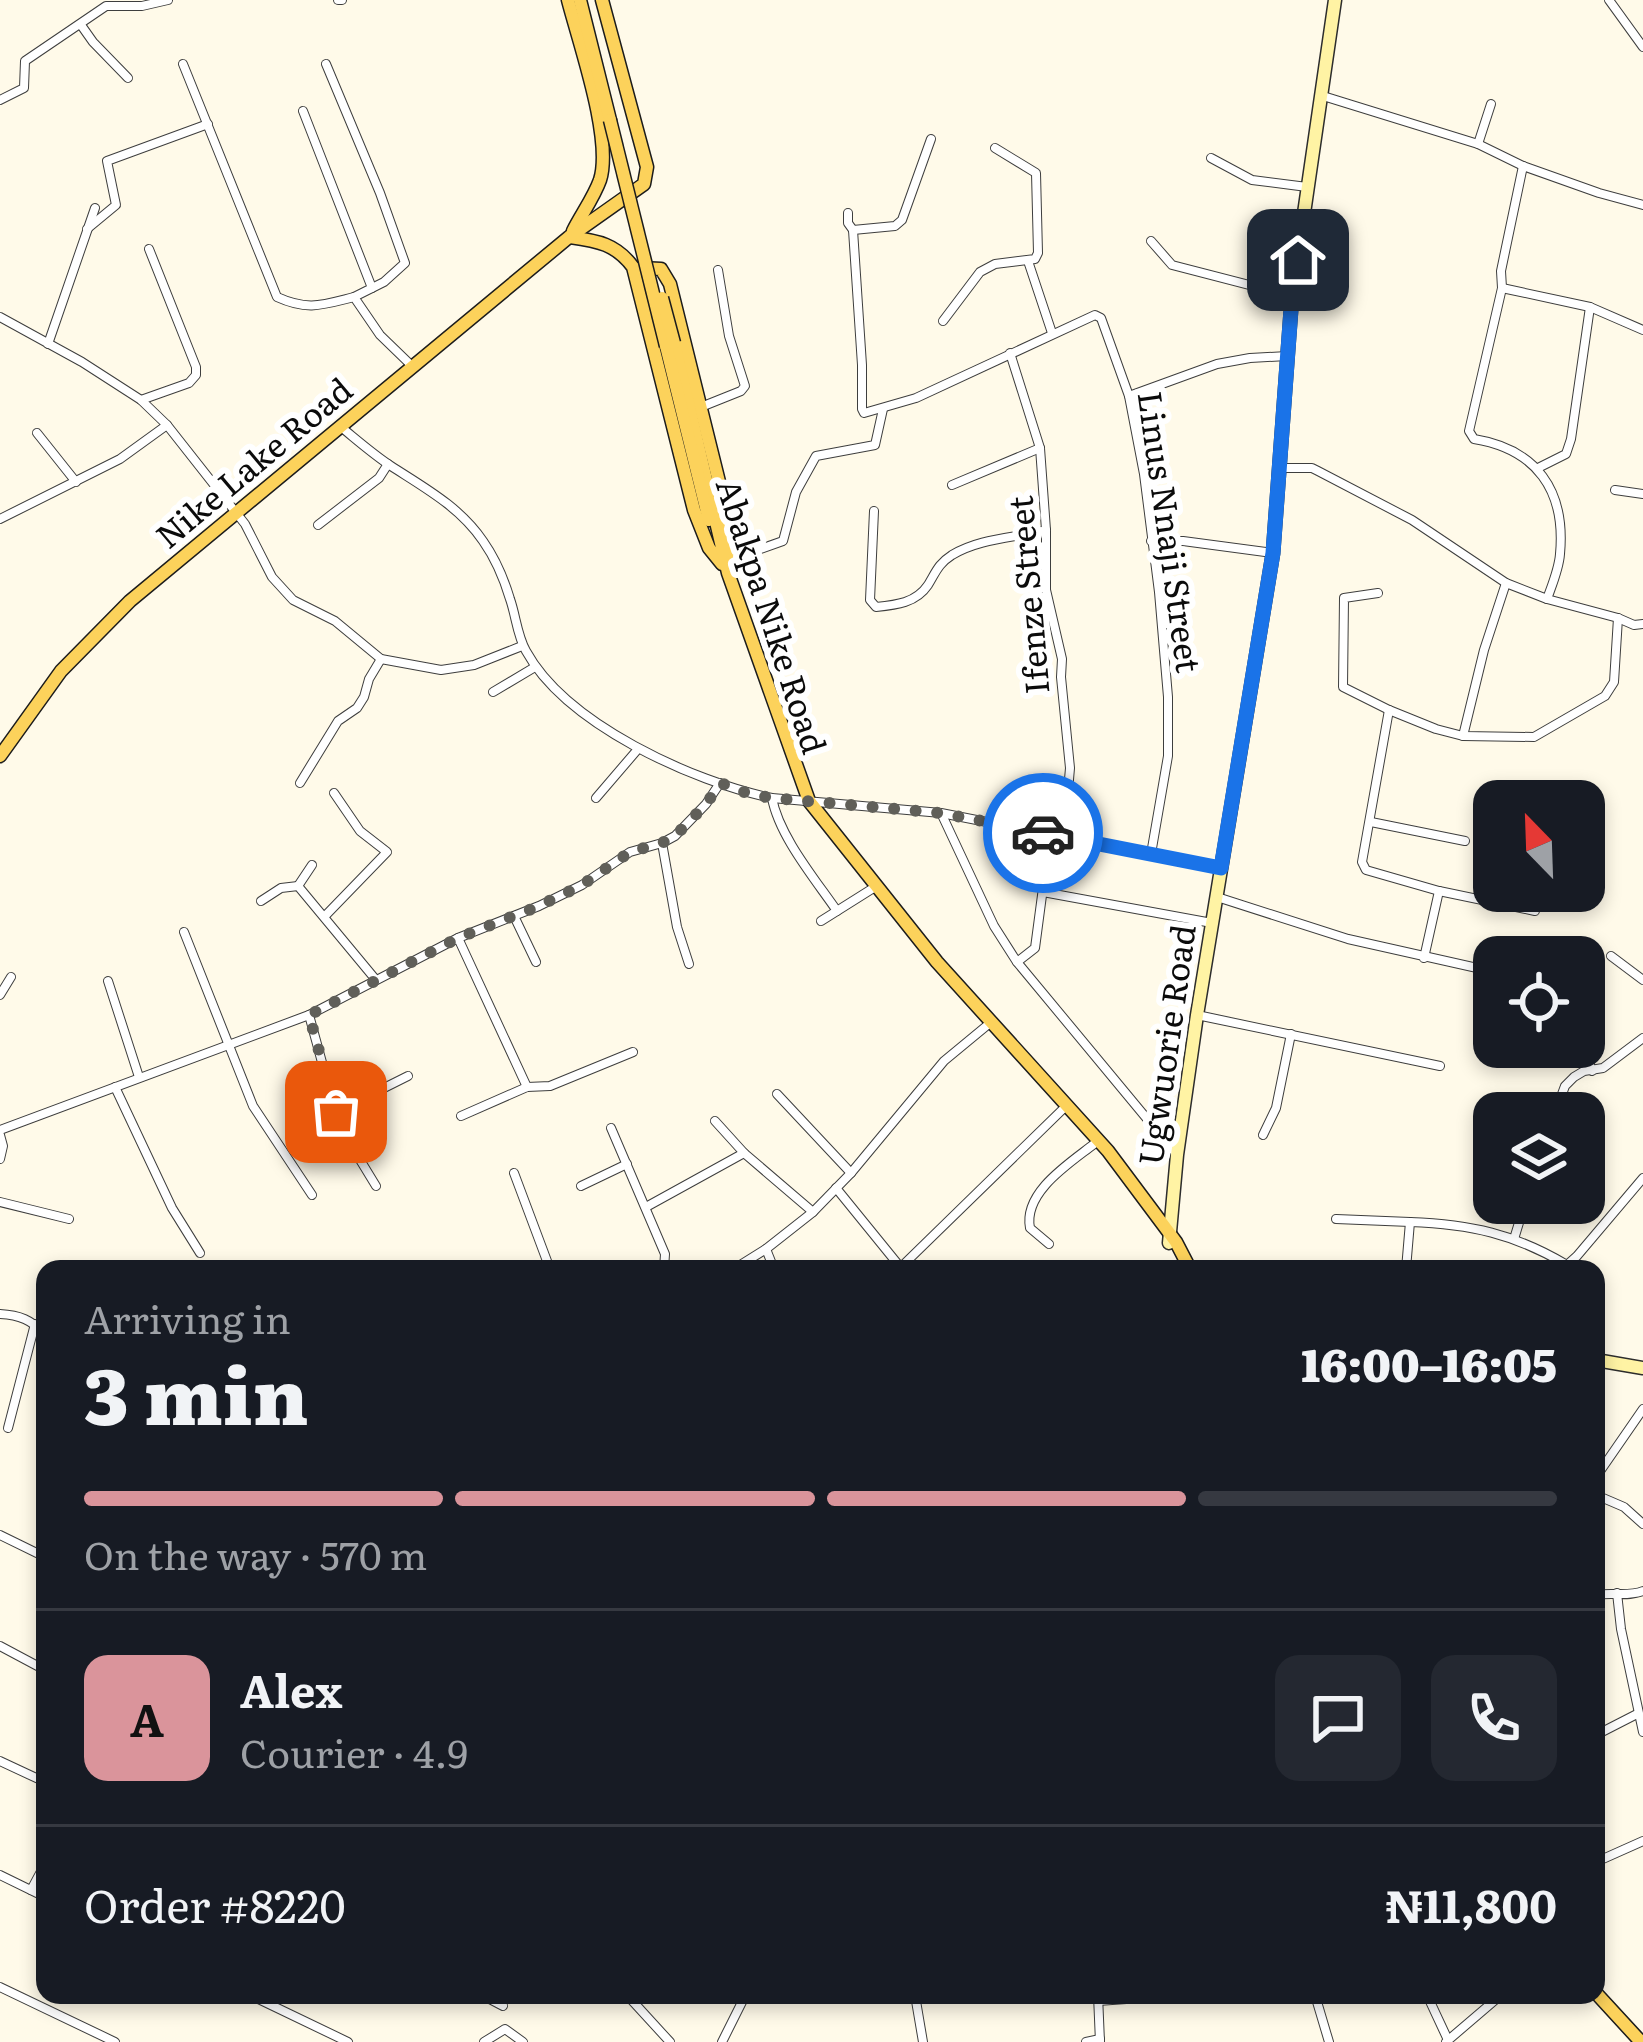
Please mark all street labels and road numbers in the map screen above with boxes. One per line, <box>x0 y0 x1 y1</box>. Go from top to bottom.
street label: Nike Lake Road <box>143 364 361 558</box>
street label: Linus Nnaji Street <box>1127 388 1216 676</box>
street label: Abakpa Nike Road <box>706 471 841 759</box>
street label: Ifenze Street <box>993 493 1060 696</box>
street label: Ugwuorie Road <box>1123 921 1206 1168</box>

